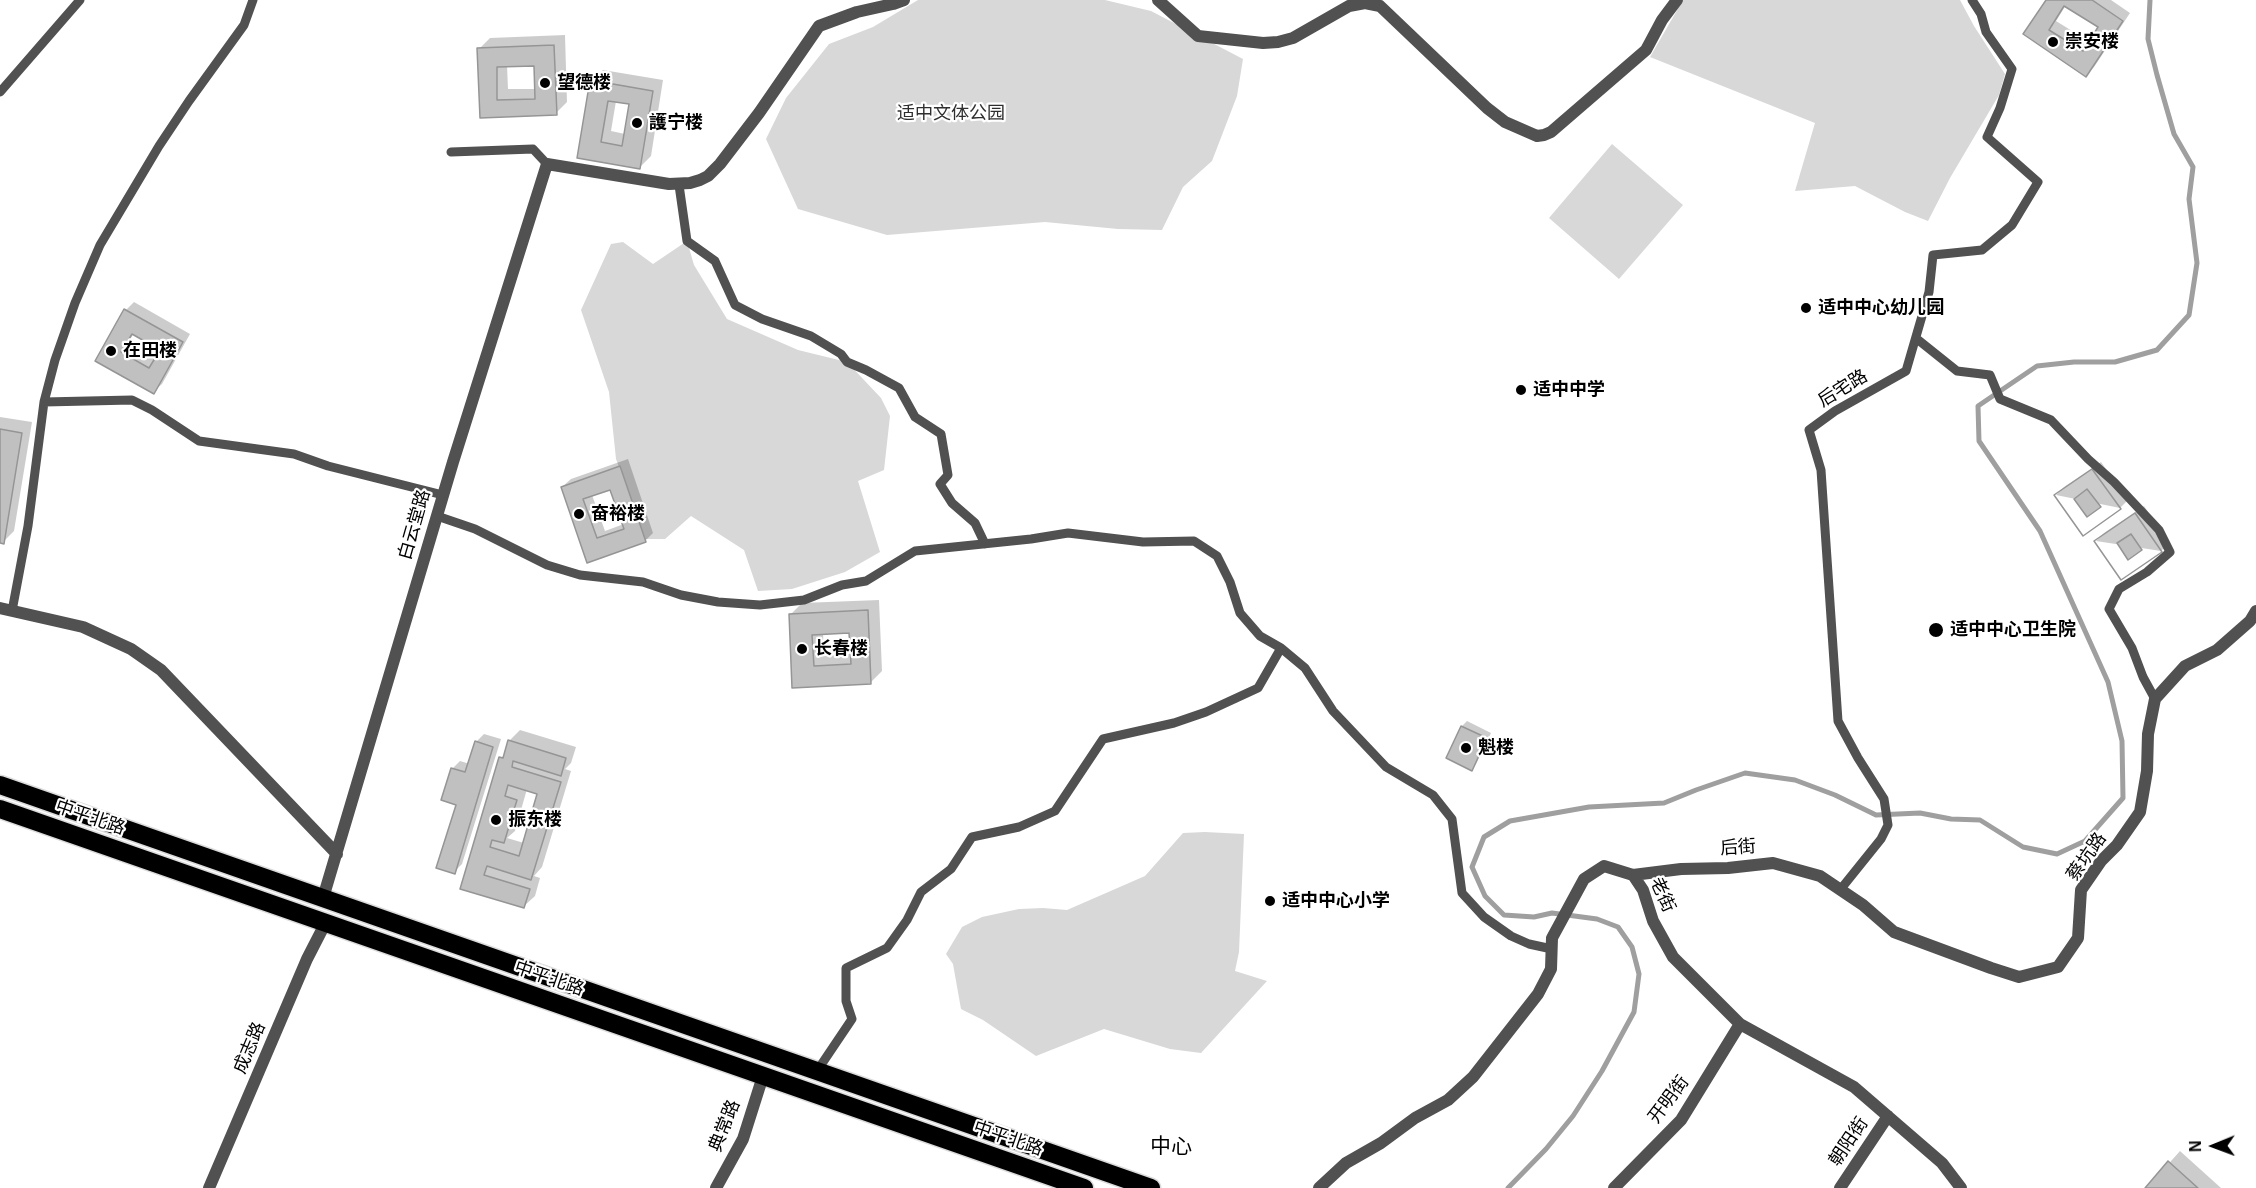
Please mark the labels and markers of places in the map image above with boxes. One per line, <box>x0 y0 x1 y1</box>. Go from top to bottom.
place label: 崇安楼 <box>2065 31 2119 53</box>
marker: 崇安楼 <box>2046 35 2060 49</box>
place label: 望德楼 <box>557 72 611 94</box>
marker: 望德楼 <box>538 76 552 90</box>
place label: 護宁楼 <box>649 112 703 134</box>
marker: 護宁楼 <box>630 116 644 130</box>
place label: 适中中心幼儿园 <box>1818 297 1944 319</box>
marker: 适中中心幼儿园 <box>1799 301 1813 315</box>
place label: 在田楼 <box>123 340 177 362</box>
marker: 在田楼 <box>104 344 118 358</box>
place label: 适中中学 <box>1533 379 1605 401</box>
marker: 适中中学 <box>1514 383 1528 397</box>
place label: 奋裕楼 <box>591 503 645 525</box>
marker: 奋裕楼 <box>572 507 586 521</box>
place label: 适中中心卫生院 <box>1950 619 2076 641</box>
marker: 适中中心卫生院 <box>1927 621 1945 639</box>
place label: 长春楼 <box>814 638 868 660</box>
marker: 长春楼 <box>795 642 809 656</box>
place label: 魁楼 <box>1478 737 1514 759</box>
marker: 魁楼 <box>1459 741 1473 755</box>
place label: 振东楼 <box>508 809 562 831</box>
marker: 振东楼 <box>489 813 503 827</box>
place label: 适中中心小学 <box>1282 890 1390 912</box>
marker: 适中中心小学 <box>1263 894 1277 908</box>

